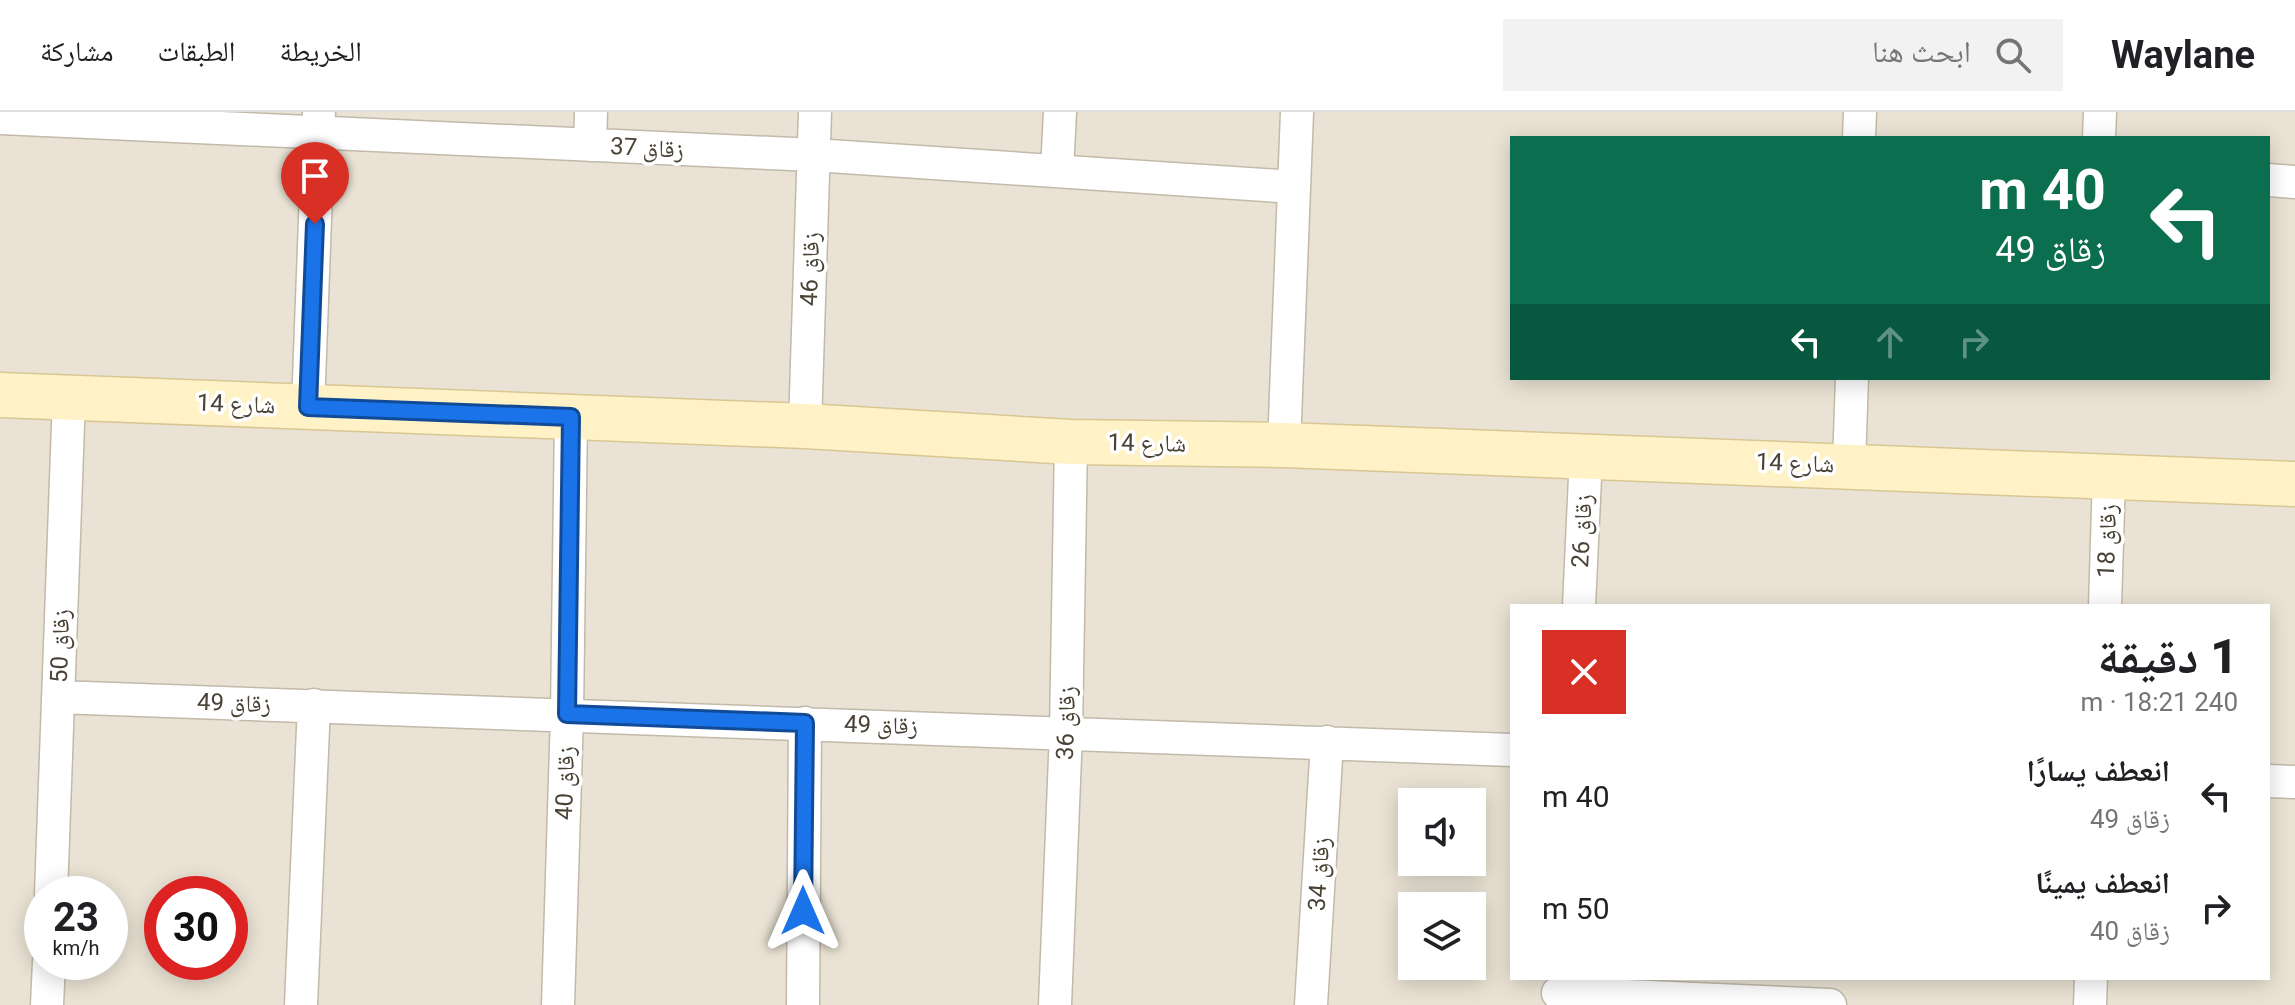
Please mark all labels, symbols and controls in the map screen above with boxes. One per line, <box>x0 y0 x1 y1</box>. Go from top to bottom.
search box <box>1503 19 2063 91</box>
icon: search <box>1991 33 2035 77</box>
text: Waylane <box>2111 33 2255 77</box>
text: ابحث هنا <box>1872 34 1971 69</box>
text: مشاركة <box>40 35 114 68</box>
text: الطبقات <box>158 35 235 68</box>
text: الخريطة <box>279 35 362 68</box>
street label: زقاق 37 <box>609 132 685 164</box>
pin <box>281 142 349 224</box>
icon: arrive <box>293 154 337 198</box>
text: 40 m <box>1979 157 2106 223</box>
icon: left <box>2134 168 2238 272</box>
text: زقاق 49 <box>1995 229 2106 271</box>
street label: زقاق 46 <box>795 232 825 306</box>
icon: left <box>1784 320 1828 364</box>
icon: ahead <box>1868 320 1912 364</box>
icon: right <box>1952 320 1996 364</box>
street label: شارع 14 <box>196 389 276 420</box>
street label: شارع 14 <box>1107 428 1187 459</box>
street label: شارع 14 <box>1755 448 1835 479</box>
street label: زقاق 26 <box>1566 493 1598 569</box>
street label: زقاق 18 <box>2092 504 2122 578</box>
street label: زقاق 50 <box>45 609 75 683</box>
text: 1 دقيقة <box>2098 628 2238 685</box>
button: close <box>1542 630 1626 714</box>
street label: زقاق 36 <box>1051 686 1081 760</box>
text: 240 m · 18:21 <box>2080 687 2238 717</box>
street label: زقاق 49 <box>197 688 271 718</box>
street label: زقاق 49 <box>844 710 918 740</box>
street label: زقاق 40 <box>550 746 580 820</box>
text: انعطف يسارًا <box>2027 753 2170 788</box>
icon: left <box>2194 774 2238 818</box>
text: 40 m <box>1542 779 1610 814</box>
map controls <box>1398 788 1486 980</box>
button: sound <box>1398 788 1486 876</box>
text: زقاق 49 <box>2090 804 2170 834</box>
street label: زقاق 34 <box>1302 836 1336 912</box>
text: انعطف يمينًا <box>2035 865 2170 900</box>
position arrow <box>761 869 845 953</box>
speed limit sign: 30 <box>144 876 248 980</box>
icon: right <box>2194 886 2238 930</box>
text: 50 m <box>1542 891 1610 926</box>
button: layers <box>1398 892 1486 980</box>
text: 23 <box>53 894 99 941</box>
text: زقاق 40 <box>2090 916 2170 946</box>
text: km/h <box>53 936 99 960</box>

